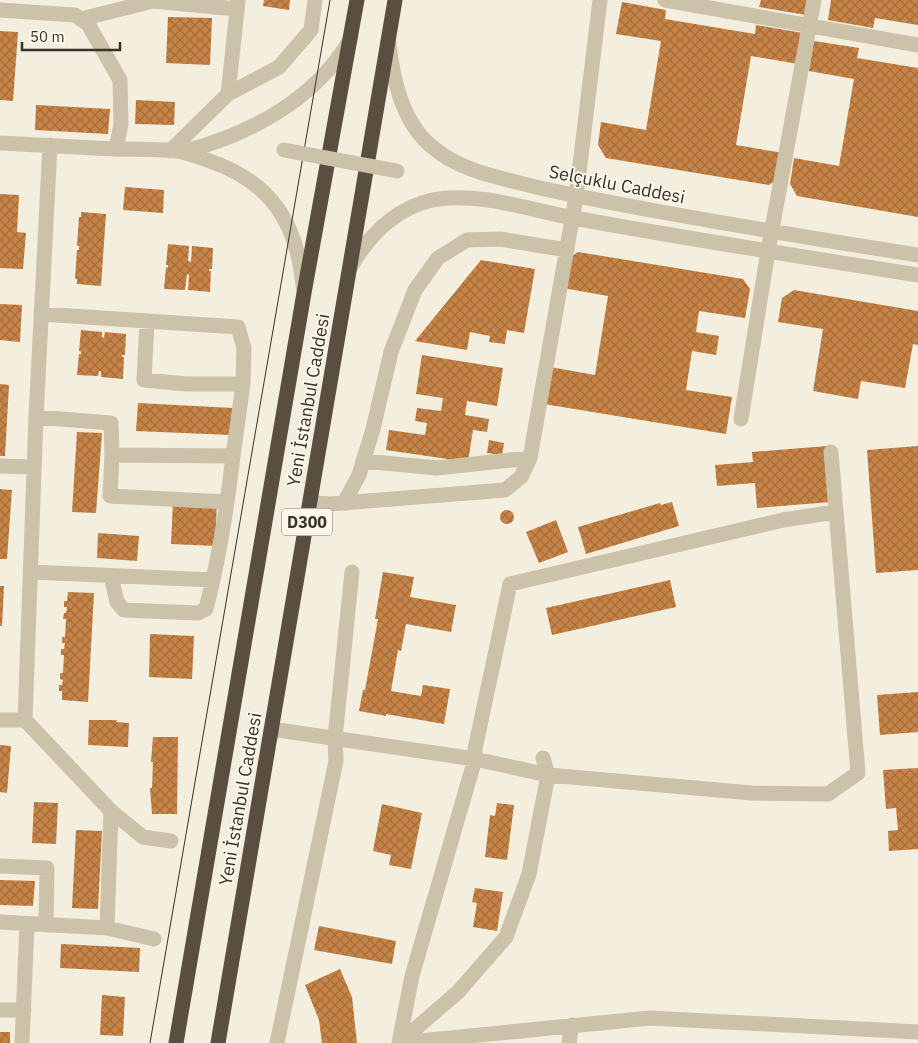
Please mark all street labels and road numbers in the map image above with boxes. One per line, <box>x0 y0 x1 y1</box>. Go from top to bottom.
street label: Selçuklu Caddesi <box>547 160 687 208</box>
street label: Yeni İstanbul Caddesi <box>281 312 335 488</box>
road number: D300 <box>282 508 332 536</box>
street label: Yeni İstanbul Caddesi <box>213 711 267 887</box>

